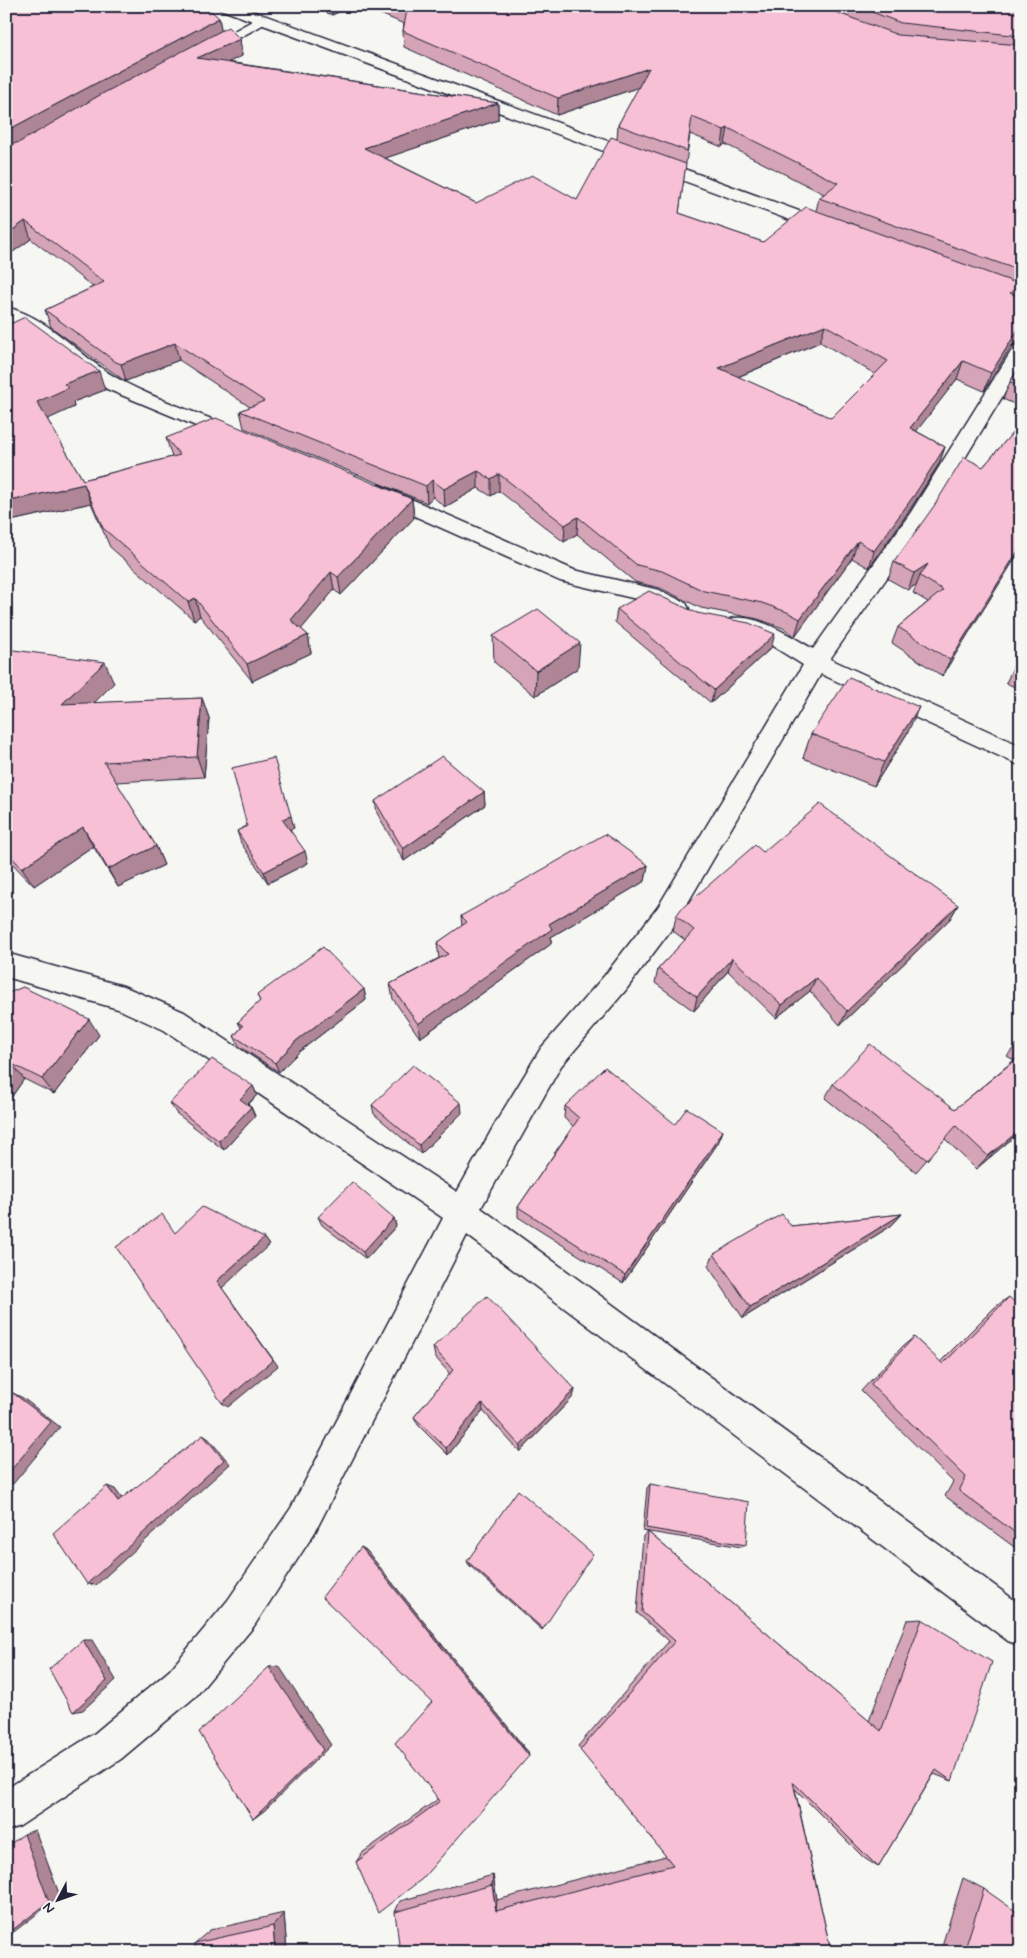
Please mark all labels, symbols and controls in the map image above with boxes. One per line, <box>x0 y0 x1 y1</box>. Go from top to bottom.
north arrow <box>32 1876 82 1926</box>
text: N <box>39 1898 59 1917</box>

